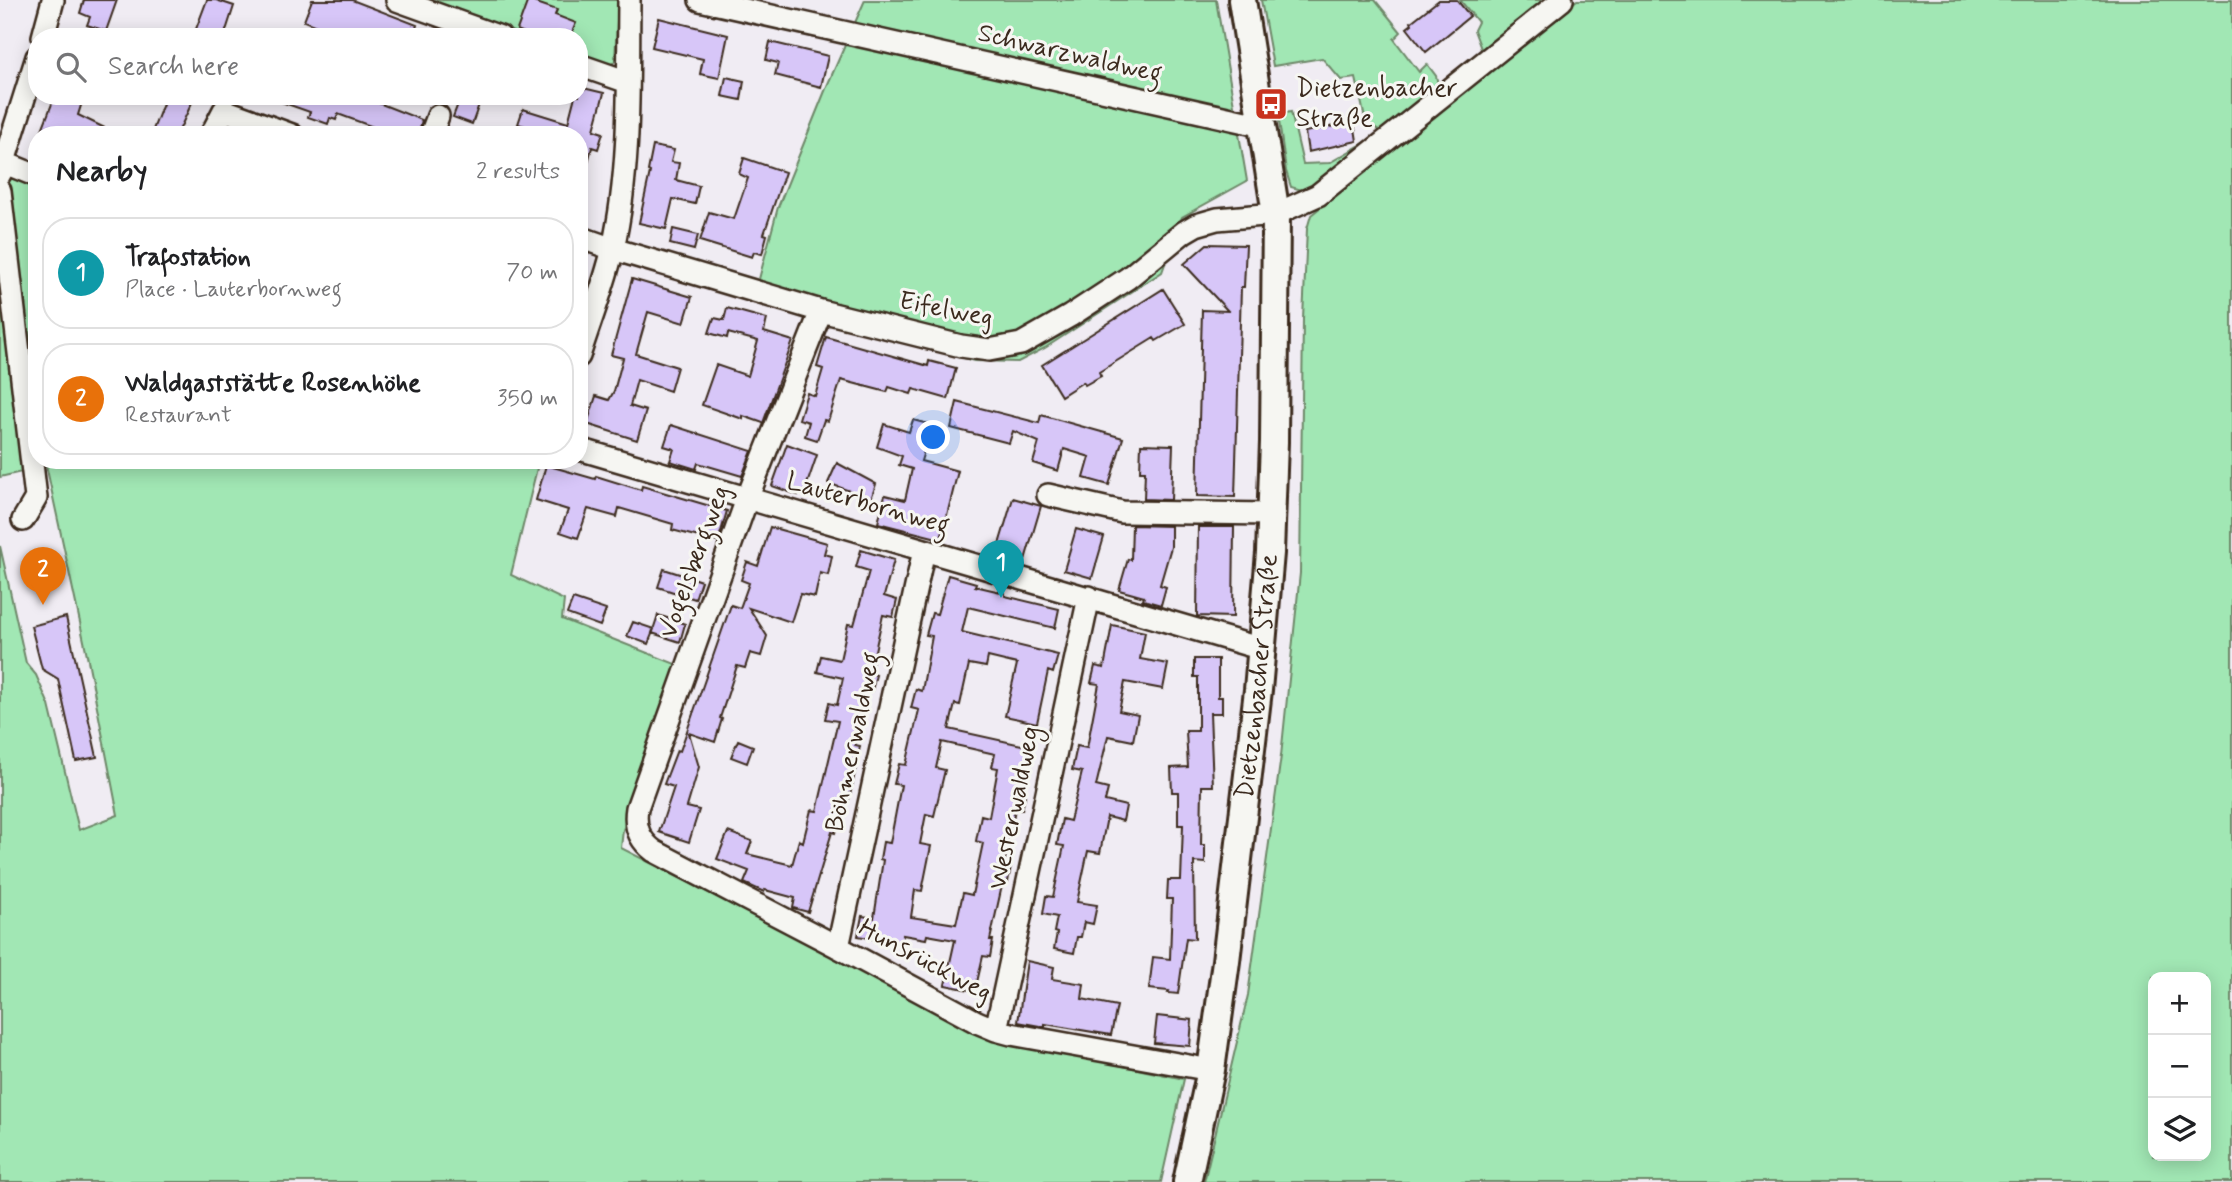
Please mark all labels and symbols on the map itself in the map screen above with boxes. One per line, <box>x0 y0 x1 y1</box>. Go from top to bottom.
street label: Schwarzwaldweg <box>974 16 1166 95</box>
place label: Dietzenbacher Straße <box>1296 72 1458 136</box>
bus stop icon: Dietzenbacher Straße <box>1252 85 1290 123</box>
street label: Eifelweg <box>896 284 996 336</box>
your location <box>916 420 950 454</box>
street label: Lauterbornweg <box>782 464 953 546</box>
street label: Vogelsbergweg <box>652 481 741 644</box>
pin: 1 <box>978 540 1024 598</box>
pin: 2 <box>20 547 66 605</box>
street label: Dietzenbacher Straße <box>1228 552 1287 801</box>
street label: Böhmerwaldweg <box>818 649 893 836</box>
street label: Westerwaldweg <box>981 723 1051 893</box>
street label: Hunsrückweg <box>852 912 998 1010</box>

